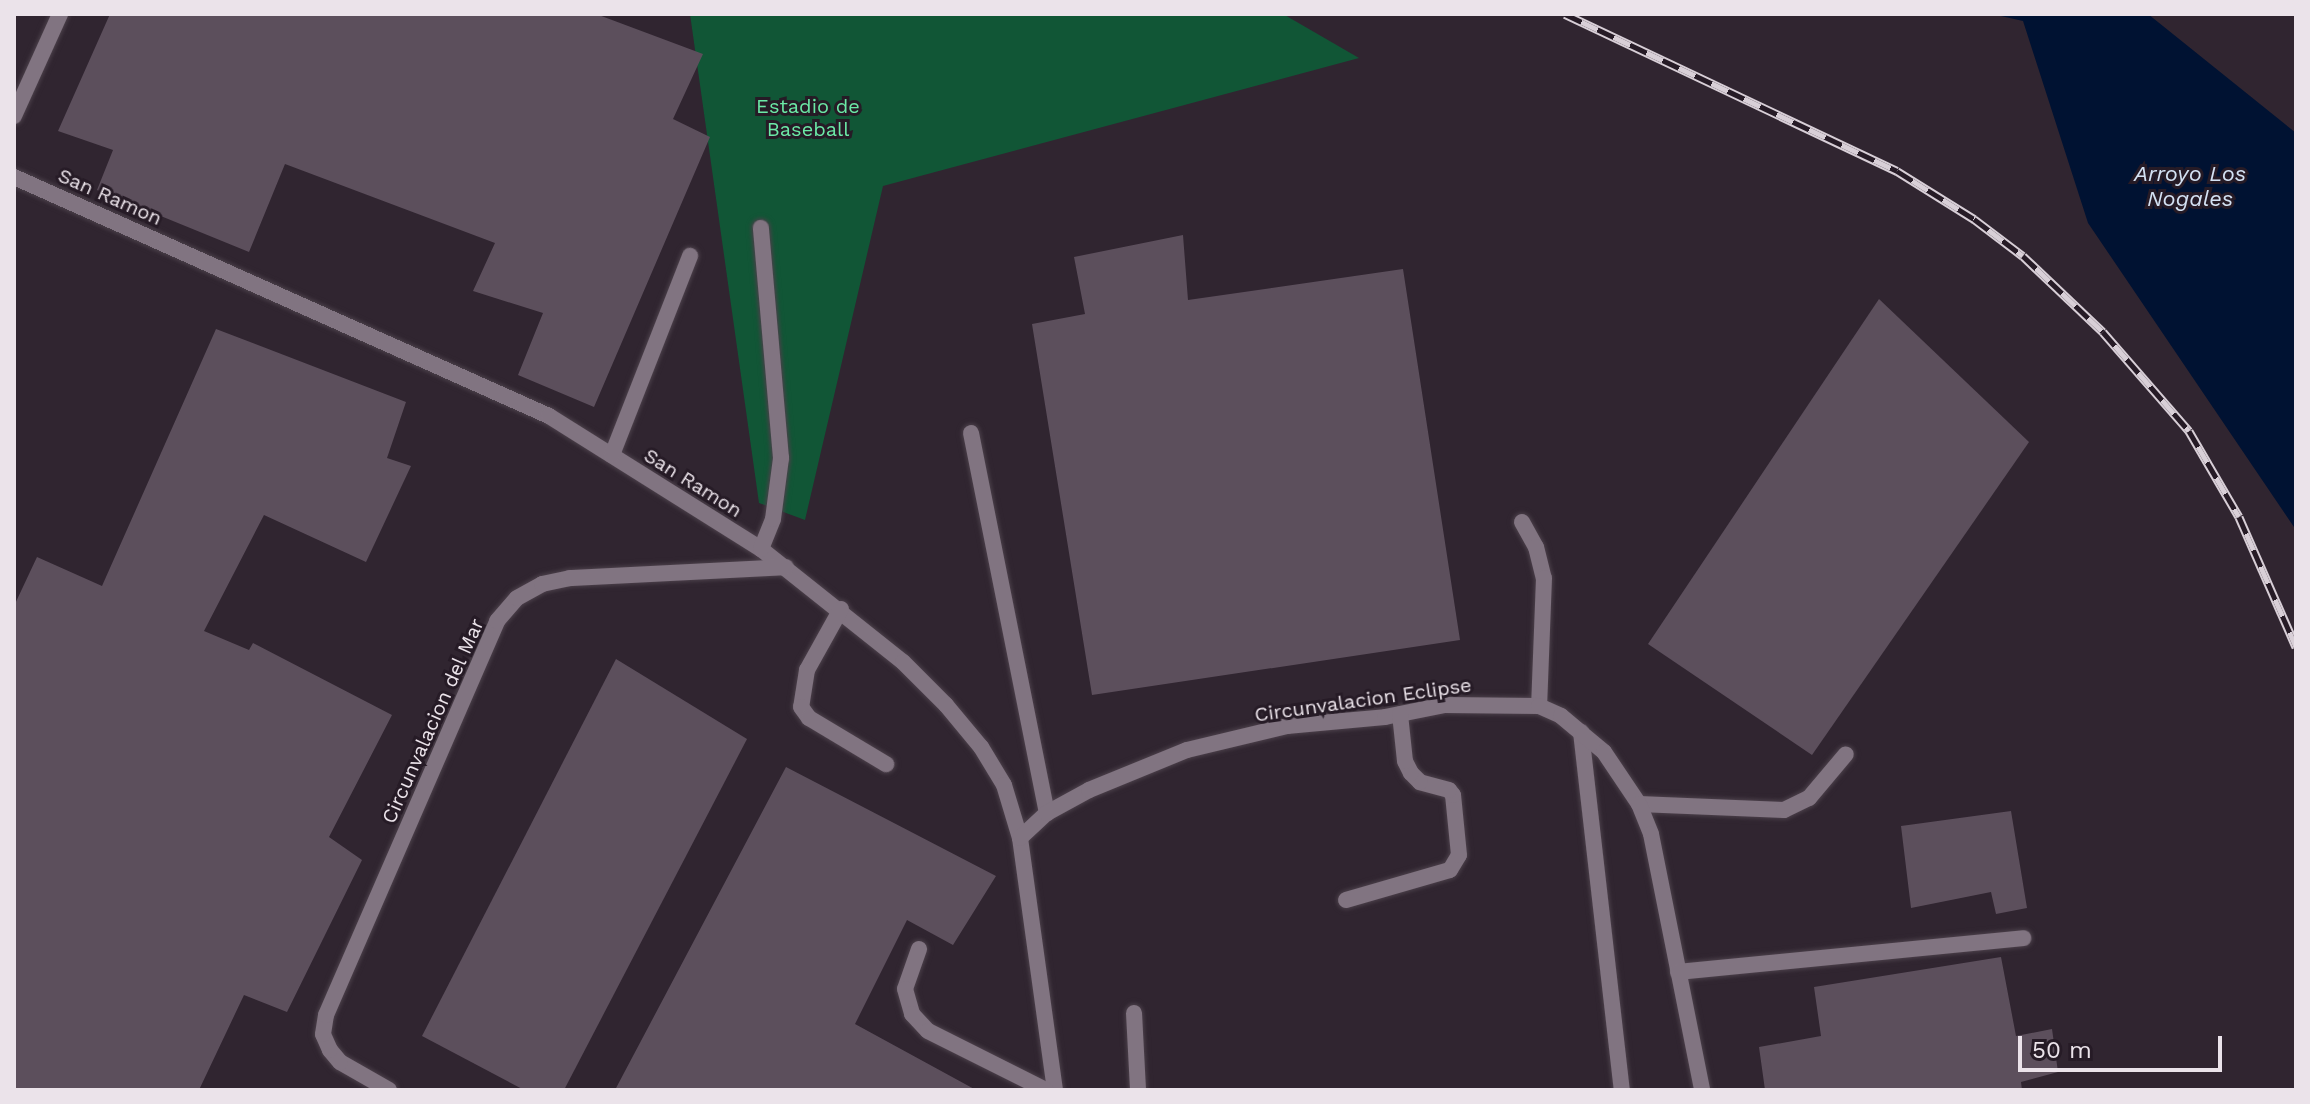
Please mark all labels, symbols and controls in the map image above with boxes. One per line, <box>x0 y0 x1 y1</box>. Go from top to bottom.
park label: Estadio de Baseball <box>756 95 860 142</box>
water label: Arroyo Los Nogales <box>2134 160 2246 212</box>
street label: San Ramon <box>54 163 166 231</box>
street label: San Ramon <box>639 443 747 523</box>
street label: Circunvalacion del Mar <box>377 614 489 828</box>
street label: Circunvalacion Eclipse <box>1253 673 1473 727</box>
scale bar <box>2022 1020 2226 1070</box>
text: 50 m <box>2032 1036 2092 1064</box>

